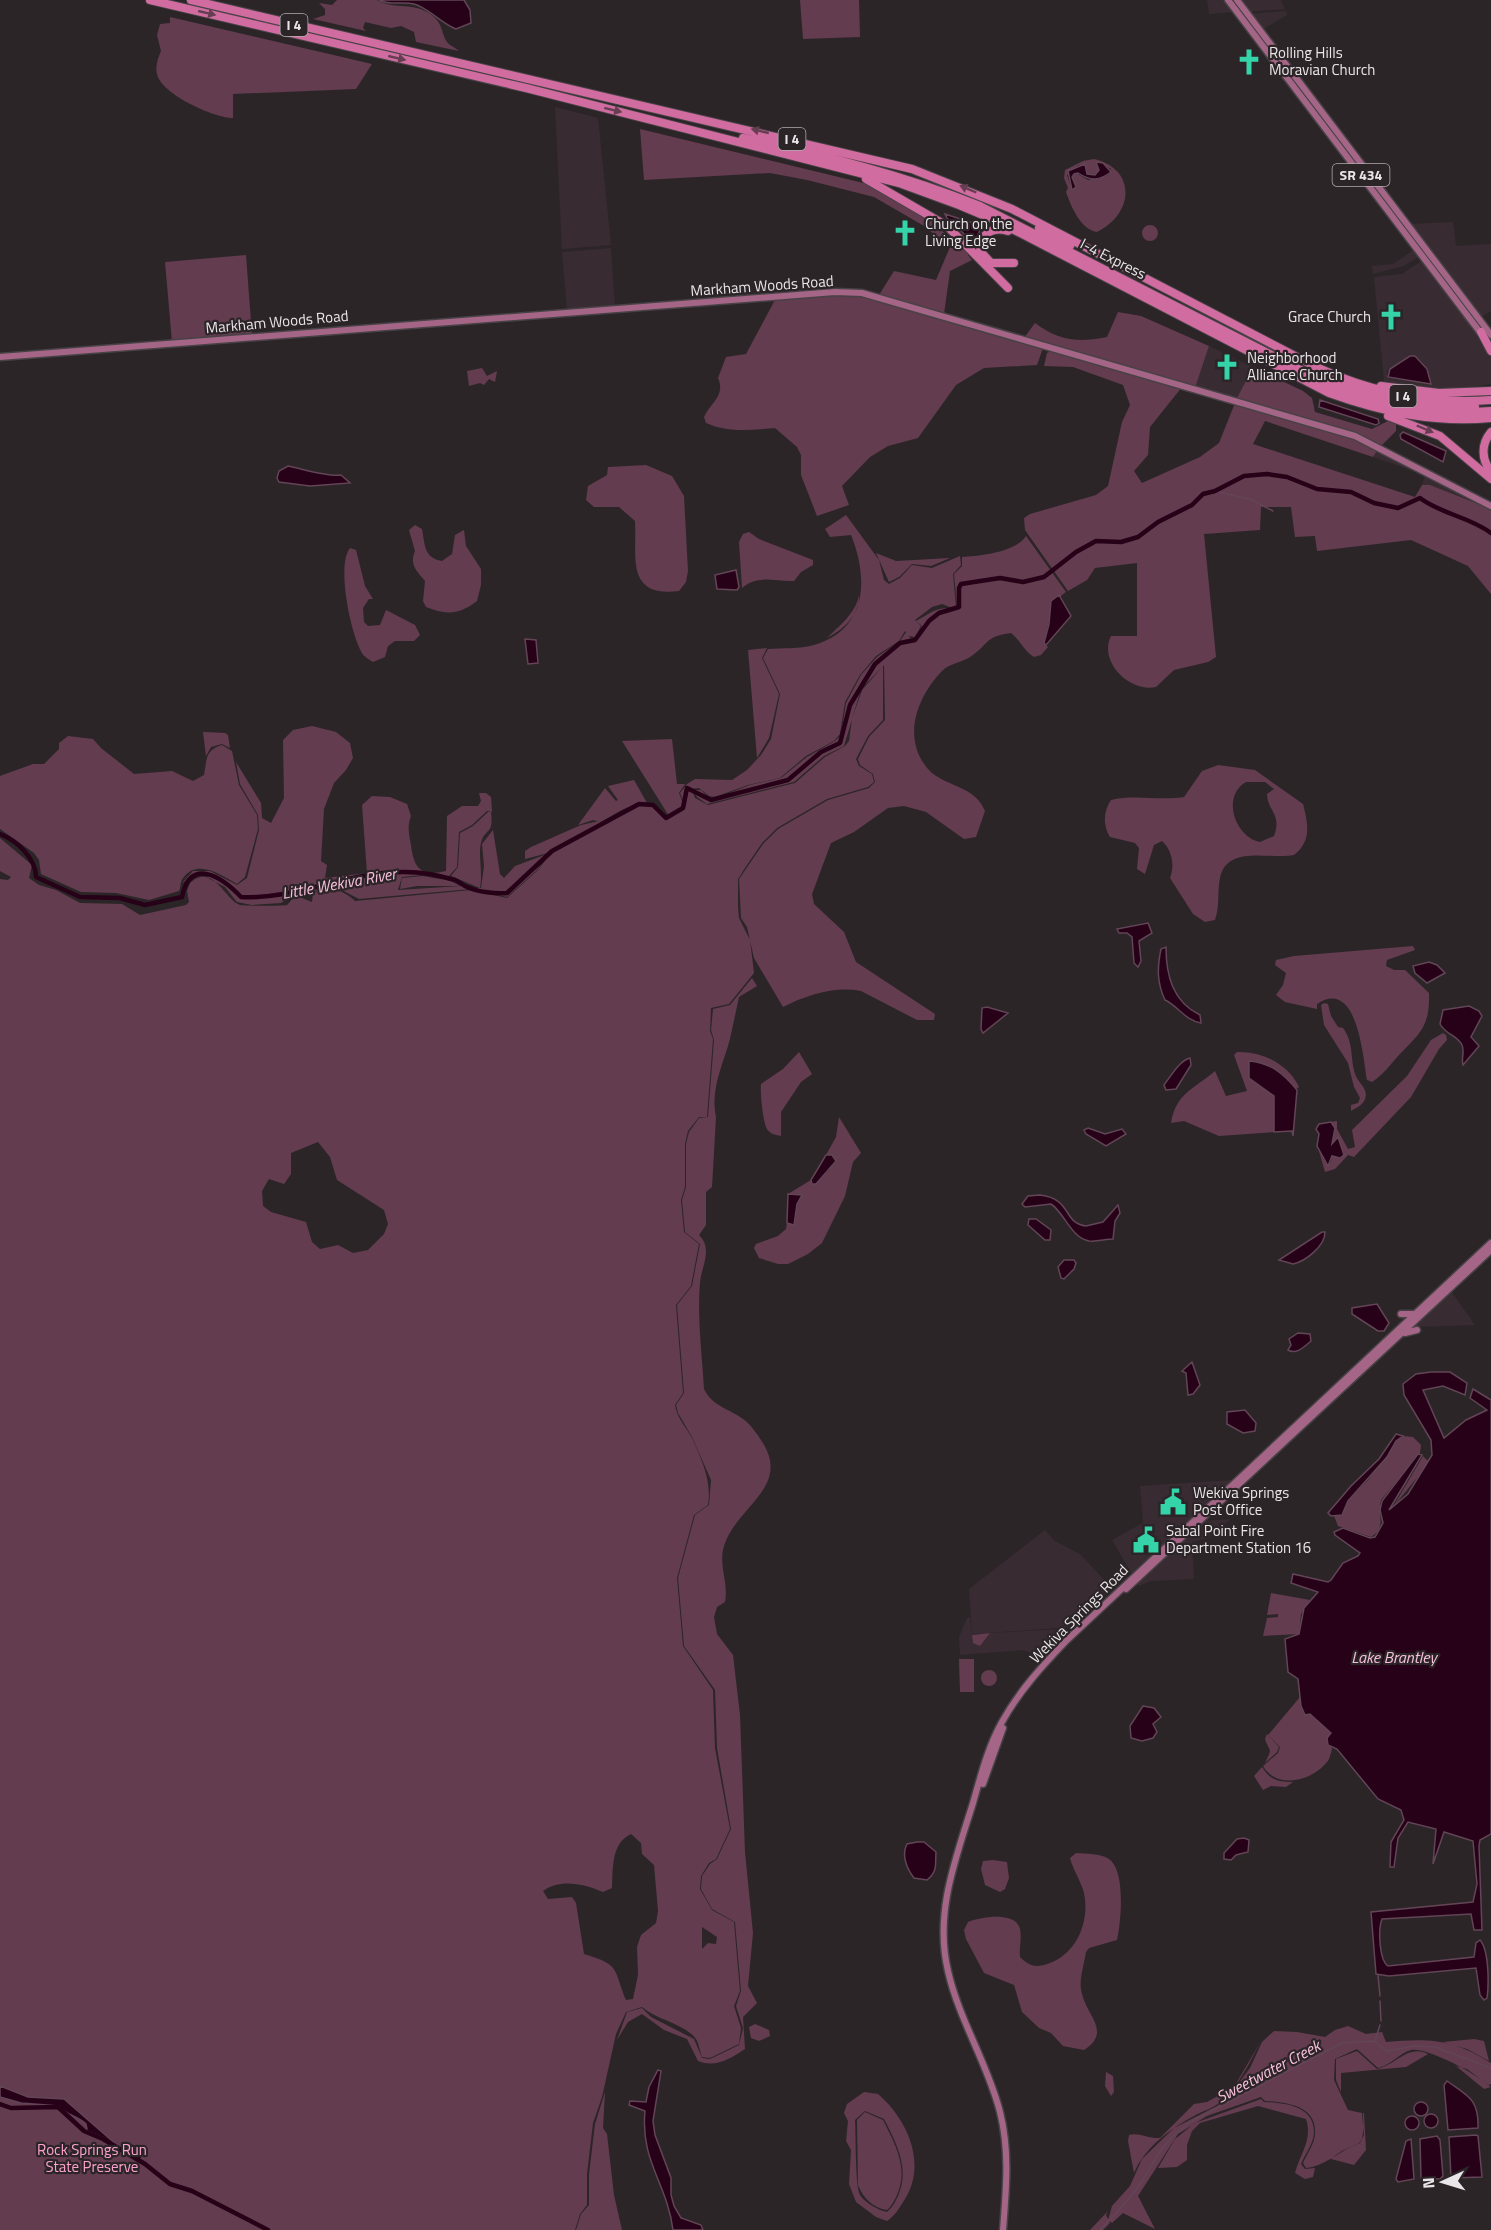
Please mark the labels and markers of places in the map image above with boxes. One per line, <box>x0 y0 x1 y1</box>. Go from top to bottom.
place label: Rolling Hills Moravian Church <box>1269 41 1375 81</box>
church icon: Rolling Hills Moravian Church <box>1234 47 1264 77</box>
place label: Church on the Living Edge <box>925 212 1012 252</box>
church icon: Church on the Living Edge <box>890 218 920 248</box>
church icon: Grace Church <box>1376 302 1406 332</box>
place label: Grace Church <box>1288 305 1371 328</box>
place label: Neighborhood Alliance Church <box>1247 346 1343 386</box>
church icon: Neighborhood Alliance Church <box>1212 352 1242 382</box>
place label: Wekiva Springs Post Office <box>1193 1481 1289 1521</box>
public building icon: Wekiva Springs Post Office <box>1158 1487 1188 1517</box>
place label: Sabal Point Fire Department Station 16 <box>1166 1519 1311 1559</box>
public building icon: Sabal Point Fire Department Station 16 <box>1131 1525 1161 1555</box>

